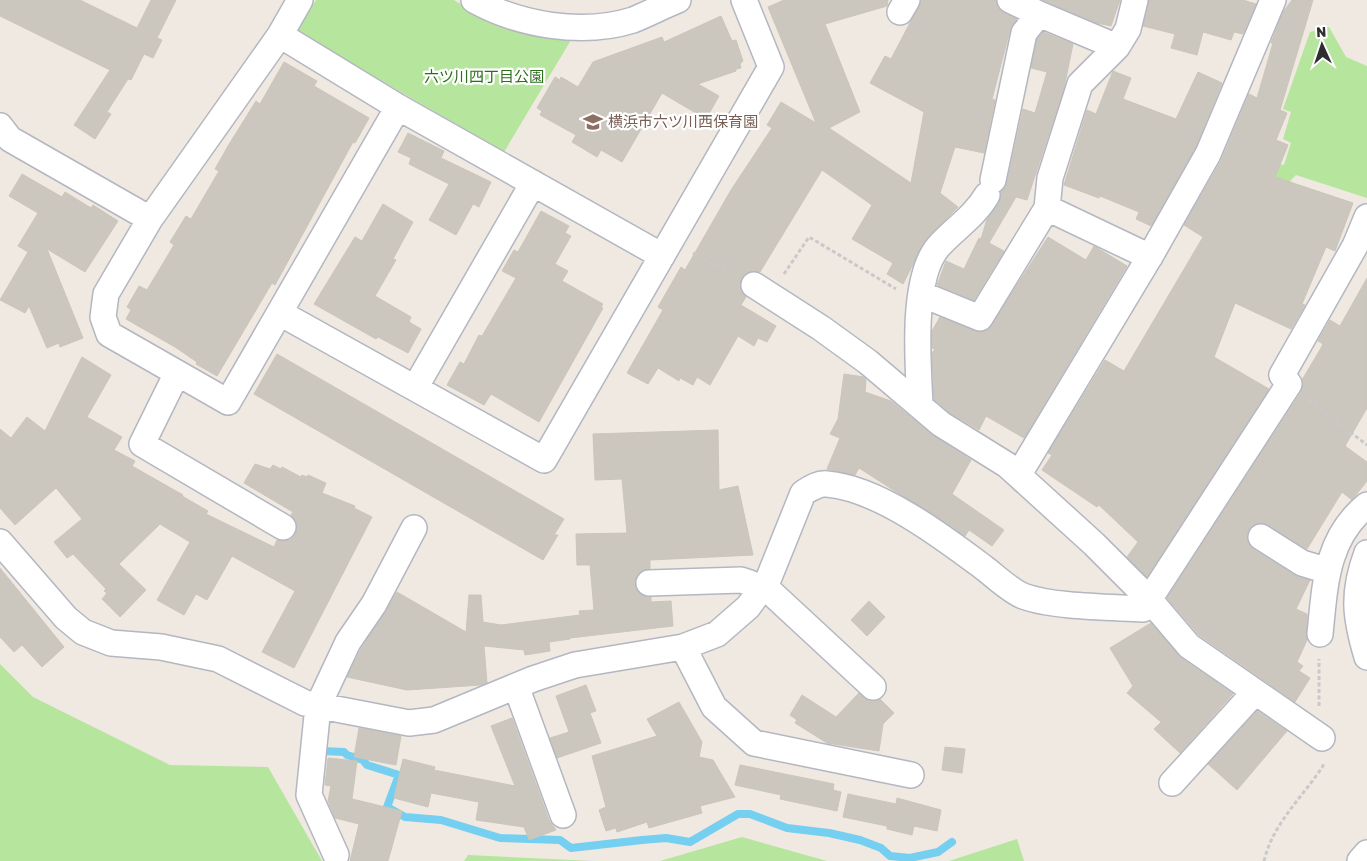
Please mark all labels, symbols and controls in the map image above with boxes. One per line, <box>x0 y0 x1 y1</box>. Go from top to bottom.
north arrow <box>1297 20 1347 70</box>
text: N <box>1316 24 1327 41</box>
park label: 六ツ川四丁目公園 <box>424 68 544 86</box>
school or university icon: 横浜市六ツ川西保育園 <box>582 111 604 133</box>
place label: 横浜市六ツ川西保育園 <box>608 113 758 131</box>

